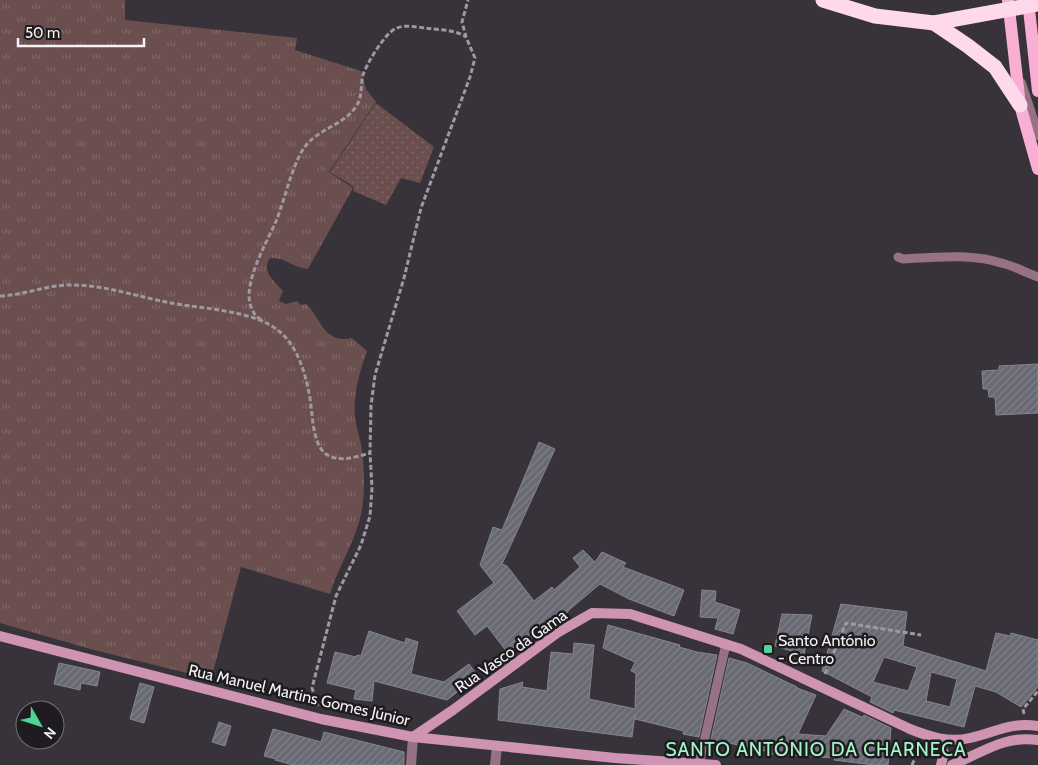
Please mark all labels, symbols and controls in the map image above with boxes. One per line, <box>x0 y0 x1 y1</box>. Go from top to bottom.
scale bar <box>18 15 144 47</box>
text: 50 m <box>25 24 60 42</box>
street label: Rua Vasco da Gama <box>451 605 571 697</box>
place label: Santo António - Centro <box>778 631 876 668</box>
marker: Santo António - Centro <box>762 643 774 655</box>
street label: Rua Manuel Martins Gomes Júnior <box>186 660 412 730</box>
north arrow <box>15 700 65 750</box>
text: N <box>40 724 60 743</box>
district label: SANTO ANTÓNIO DA CHARNECA <box>665 737 967 761</box>

